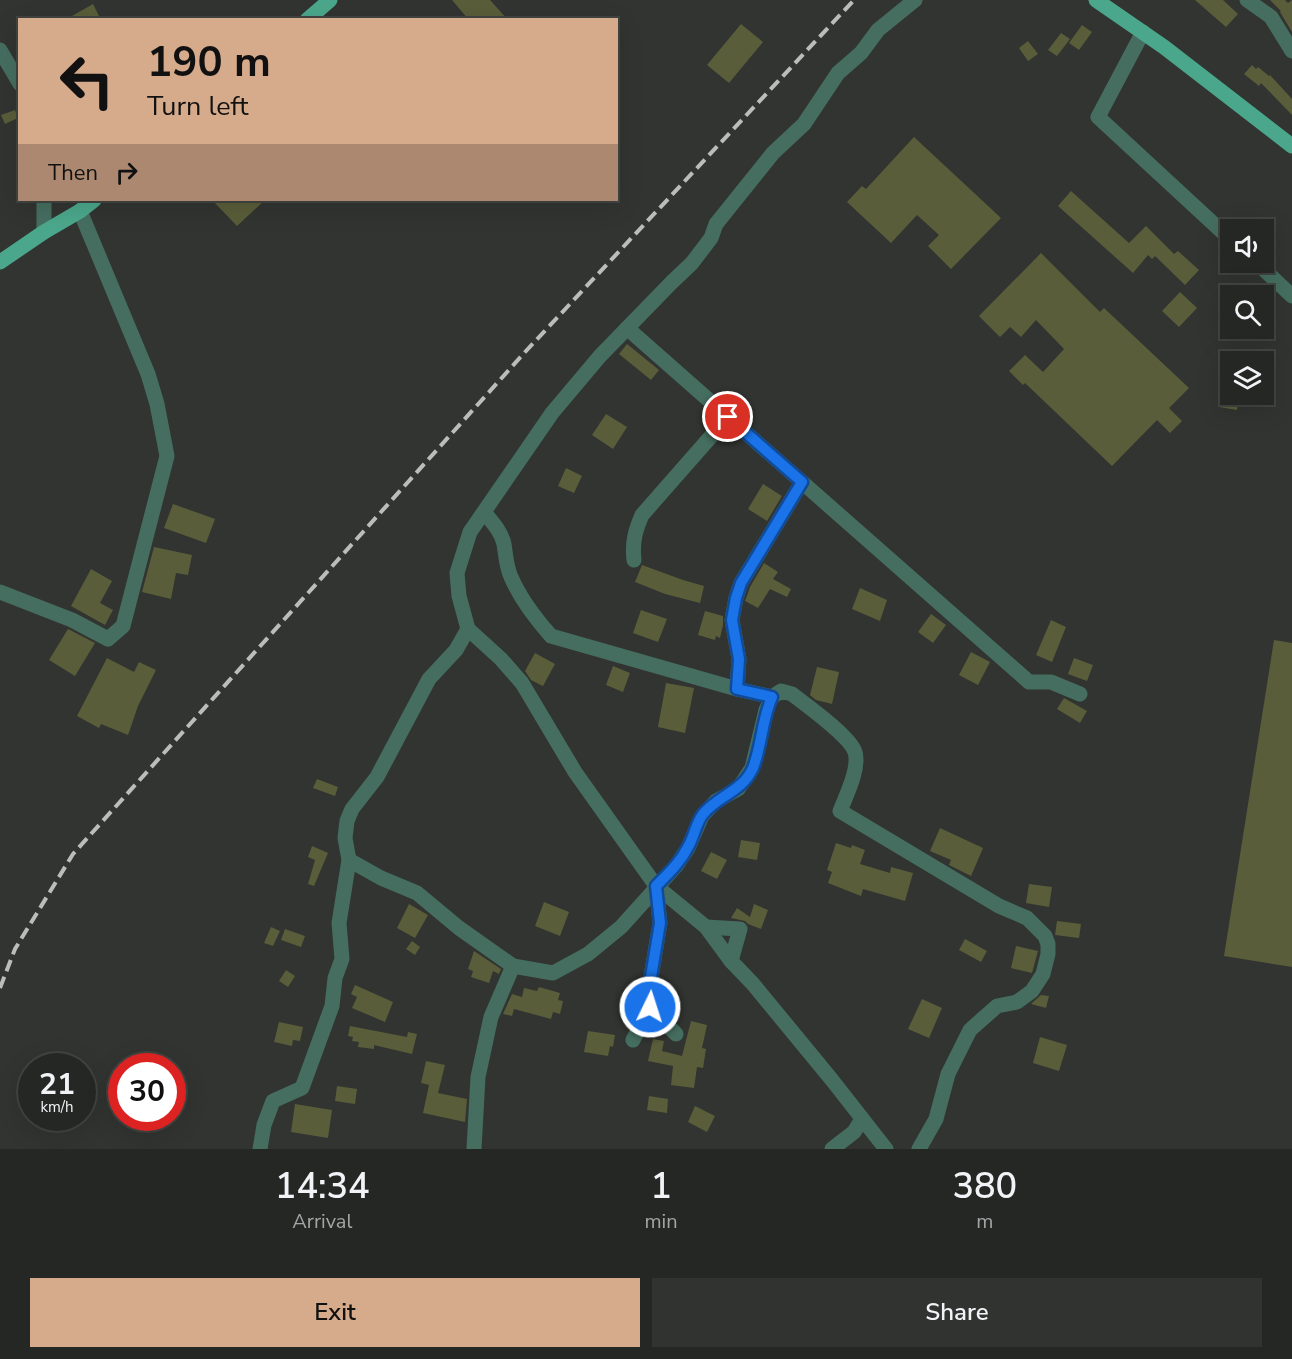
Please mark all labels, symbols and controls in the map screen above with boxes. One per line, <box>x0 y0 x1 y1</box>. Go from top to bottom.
text: 190 m <box>147 34 271 91</box>
icon: left <box>48 42 126 120</box>
text: Turn left <box>147 88 248 125</box>
icon: right <box>110 156 143 189</box>
text: Then <box>48 158 98 188</box>
map controls <box>1220 219 1274 405</box>
button: sound <box>1220 219 1274 273</box>
button: search <box>1220 285 1274 339</box>
button: layers <box>1220 351 1274 405</box>
pin <box>702 391 753 442</box>
icon: arrive <box>711 400 744 433</box>
position arrow <box>618 975 682 1039</box>
speed limit sign: 30 <box>108 1053 186 1131</box>
text: 21 <box>39 1064 75 1105</box>
text: km/h <box>40 1097 74 1117</box>
text: 14:34 <box>275 1162 370 1211</box>
text: 1 <box>650 1162 672 1211</box>
text: 380 <box>952 1162 1017 1211</box>
text: Arrival <box>292 1208 352 1235</box>
text: min <box>645 1208 678 1235</box>
text: m <box>976 1208 993 1235</box>
button: Exit <box>30 1278 640 1347</box>
button: Share <box>652 1278 1262 1347</box>

